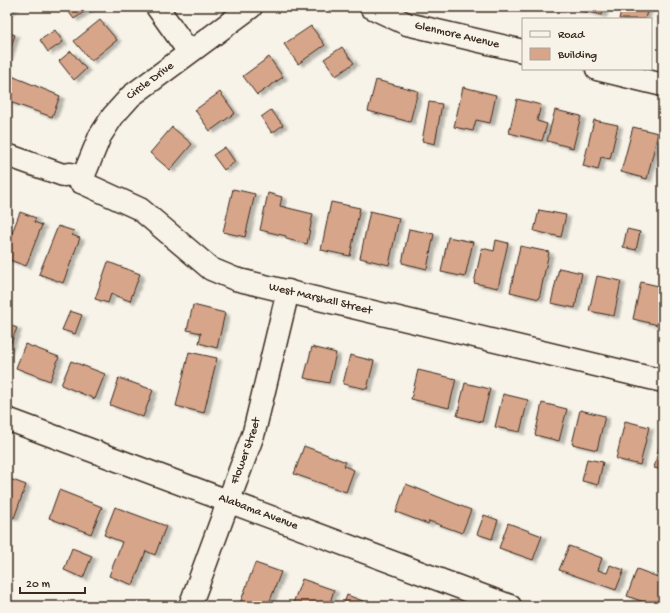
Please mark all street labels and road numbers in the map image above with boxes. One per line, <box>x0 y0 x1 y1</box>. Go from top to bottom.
street label: Glenmore Avenue <box>413 19 501 52</box>
street label: Circle Drive <box>124 59 178 104</box>
street label: West Marshall Street <box>267 280 374 319</box>
street label: Flower Street <box>228 415 264 487</box>
street label: Alabama Avenue <box>217 491 301 534</box>

